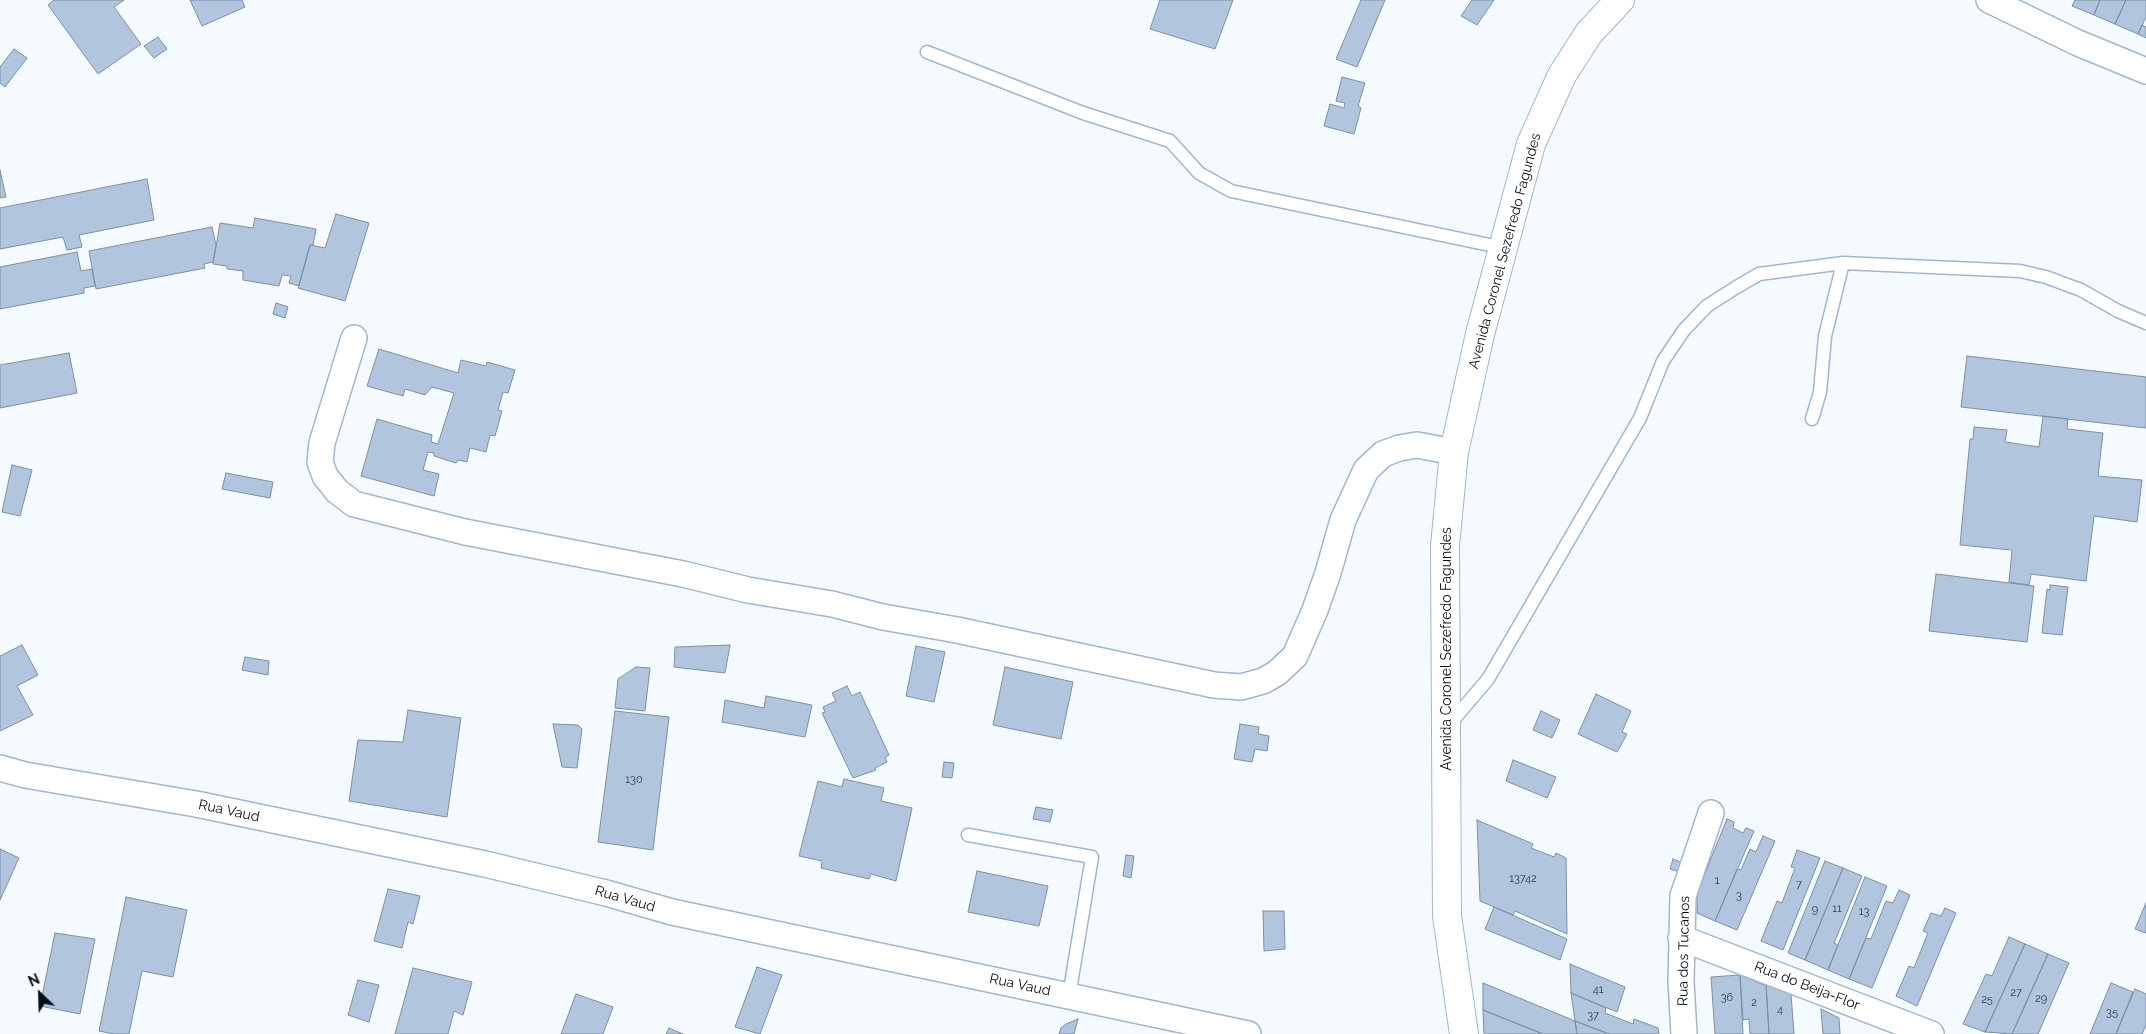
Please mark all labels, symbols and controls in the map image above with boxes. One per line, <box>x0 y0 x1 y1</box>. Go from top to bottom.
street label: Avenida Coronel Sezefredo Fagundes <box>1465 131 1545 371</box>
street label: Avenida Coronel Sezefredo Fagundes <box>1439 527 1455 771</box>
house number: 130 <box>625 773 643 787</box>
street label: Rua Vaud <box>197 796 261 826</box>
house number: 13742 <box>1509 872 1537 886</box>
house number: 1 <box>1715 874 1719 888</box>
house number: 7 <box>1796 878 1802 892</box>
street label: Rua Vaud <box>593 882 657 916</box>
house number: 3 <box>1736 889 1742 903</box>
street label: Rua dos Tucanos <box>1675 896 1693 1006</box>
house number: 11 <box>1832 902 1842 916</box>
house number: 9 <box>1812 903 1818 917</box>
house number: 13 <box>1859 905 1869 919</box>
street label: Rua do Beija-Flor <box>1752 958 1862 1014</box>
north arrow <box>15 969 65 1019</box>
street label: Rua Vaud <box>988 970 1052 1000</box>
text: N <box>26 971 42 990</box>
house number: 41 <box>1593 983 1603 997</box>
house number: 27 <box>2010 986 2022 1000</box>
house number: 36 <box>1721 991 1733 1005</box>
house number: 29 <box>2035 992 2047 1006</box>
house number: 25 <box>1981 993 1993 1007</box>
house number: 2 <box>1751 996 1757 1010</box>
house number: 4 <box>1777 1003 1783 1017</box>
house number: 35 <box>2106 1006 2118 1020</box>
house number: 37 <box>1587 1009 1599 1023</box>

